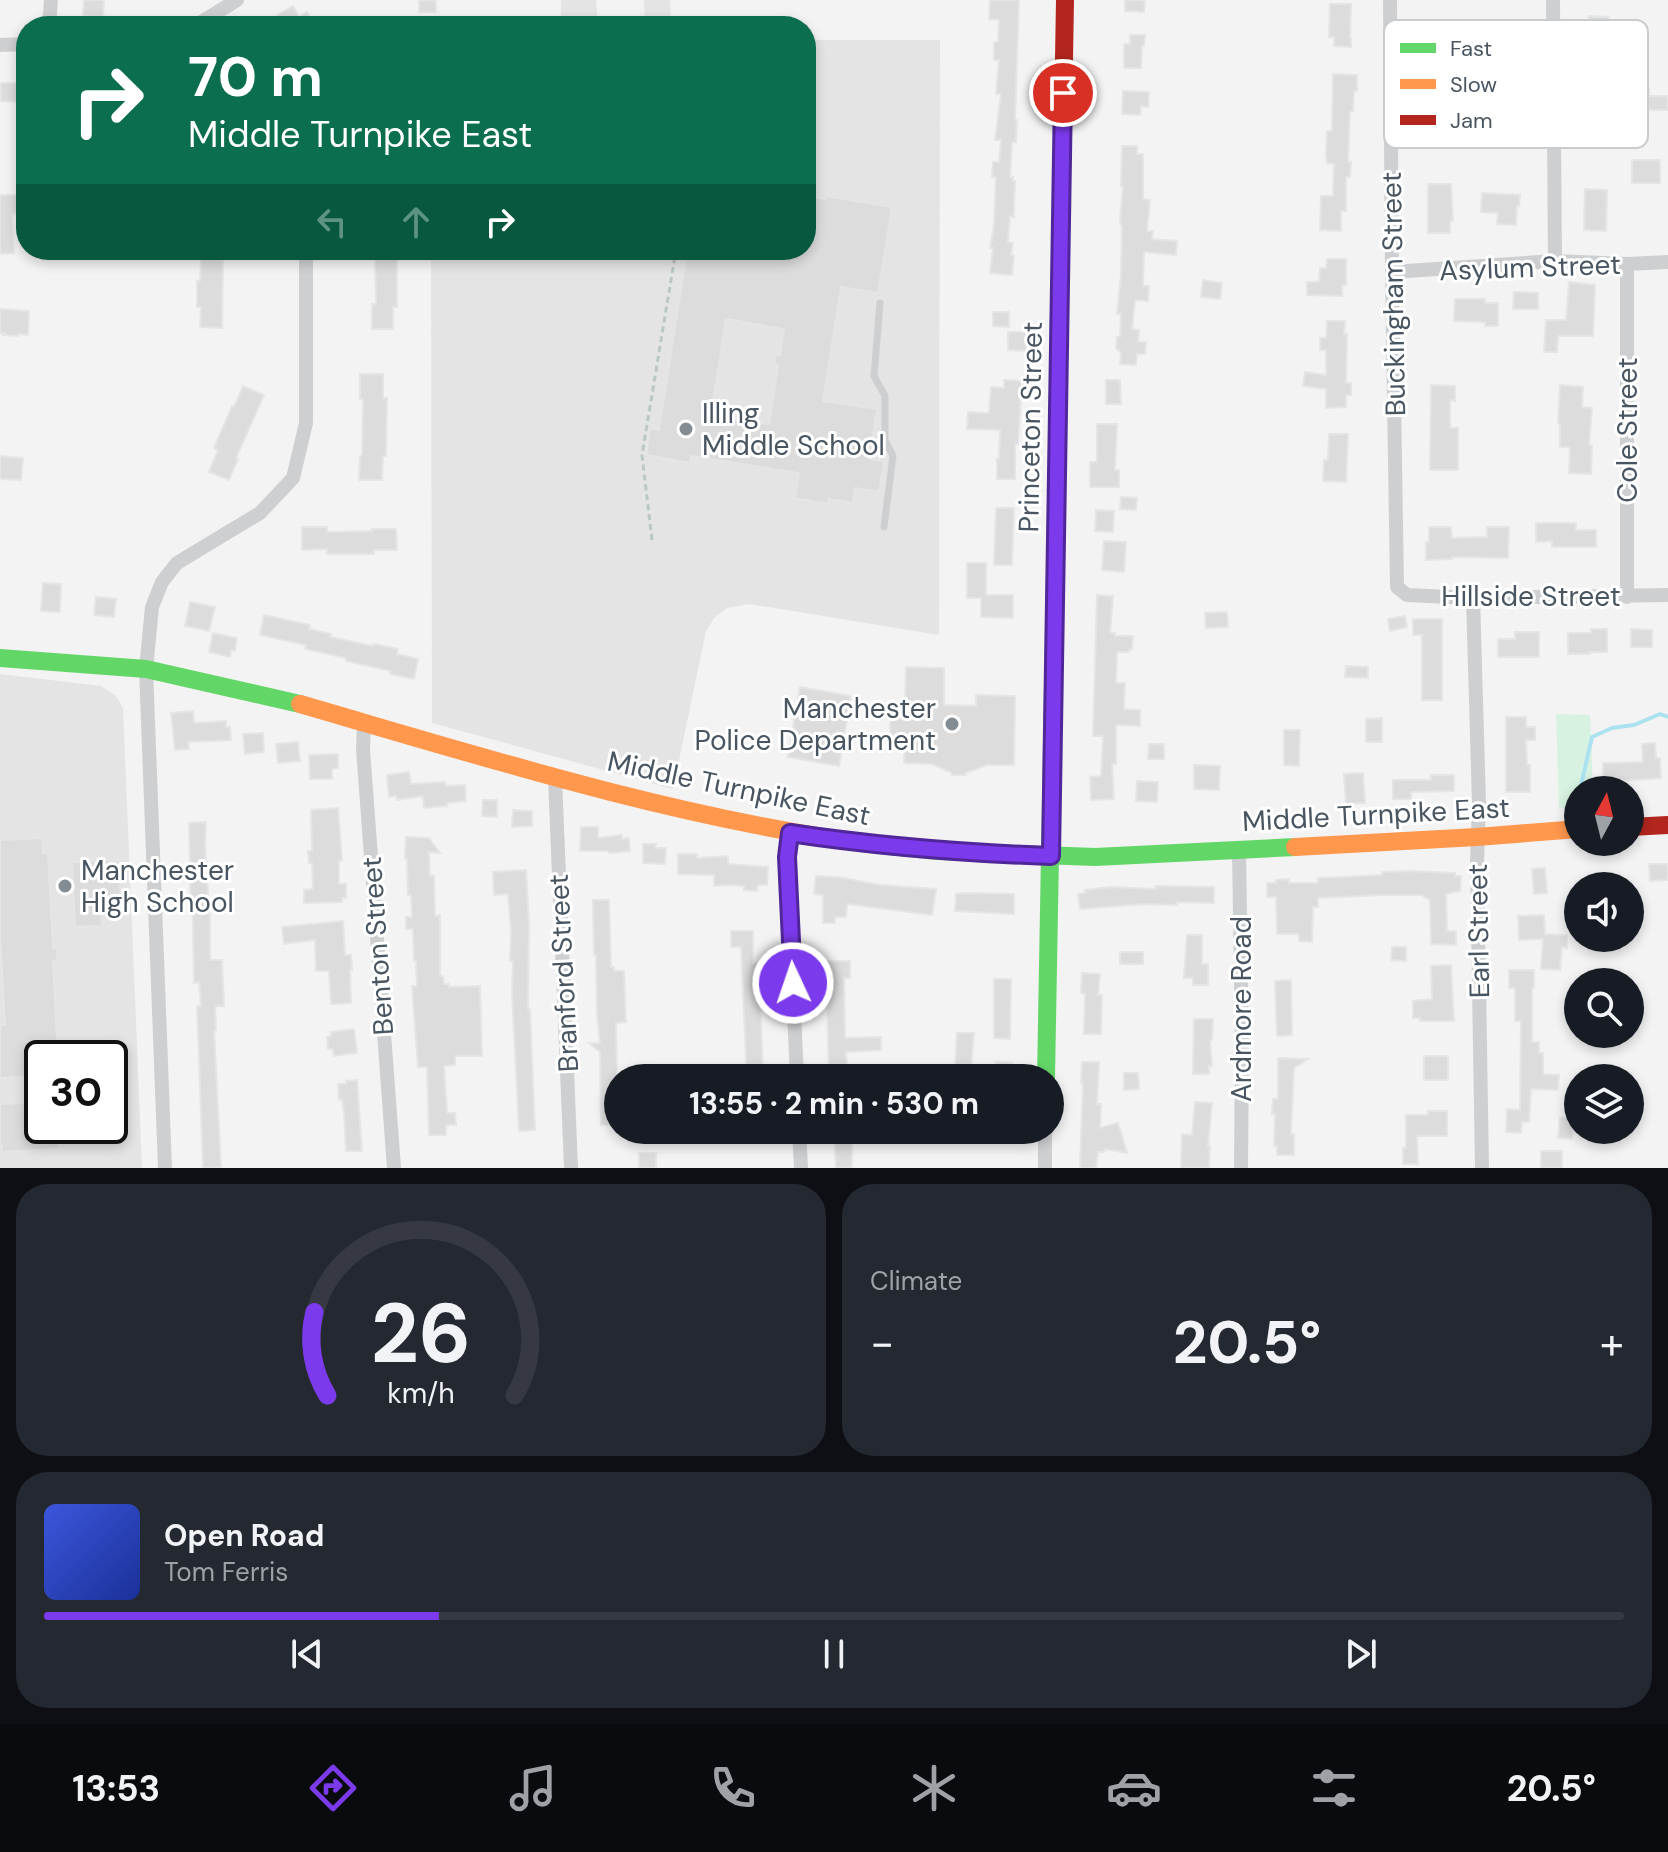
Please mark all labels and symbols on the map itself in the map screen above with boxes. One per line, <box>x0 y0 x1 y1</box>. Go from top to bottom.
legend <box>1384 20 1648 148</box>
text: Fast <box>1450 34 1492 63</box>
pin <box>1029 59 1097 127</box>
text: Slow <box>1450 70 1497 99</box>
text: Jam <box>1450 106 1493 135</box>
street label: Buckingham Street <box>1373 171 1414 417</box>
street label: Asylum Street <box>1439 246 1621 289</box>
street label: Princeton Street <box>1010 321 1051 533</box>
street label: Cole Street <box>1609 357 1646 503</box>
place label: Illing Middle School <box>702 395 885 464</box>
marker: Illing Middle School <box>677 420 695 438</box>
street label: Hillside Street <box>1441 578 1621 615</box>
place label: Manchester Police Department <box>694 690 936 759</box>
marker: Manchester Police Department <box>943 715 961 733</box>
street label: Middle Turnpike East <box>604 743 874 834</box>
north arrow <box>1564 776 1644 856</box>
street label: Middle Turnpike East <box>1241 789 1511 840</box>
place label: Manchester High School <box>81 852 234 921</box>
street label: Benton Street <box>353 855 402 1036</box>
street label: Earl Street <box>1459 863 1498 999</box>
street label: Branford Street <box>540 873 587 1073</box>
marker: Manchester High School <box>56 877 74 895</box>
street label: Ardmore Road <box>1223 916 1260 1102</box>
position arrow <box>751 941 835 1025</box>
speed limit sign: 30 <box>24 1040 128 1144</box>

